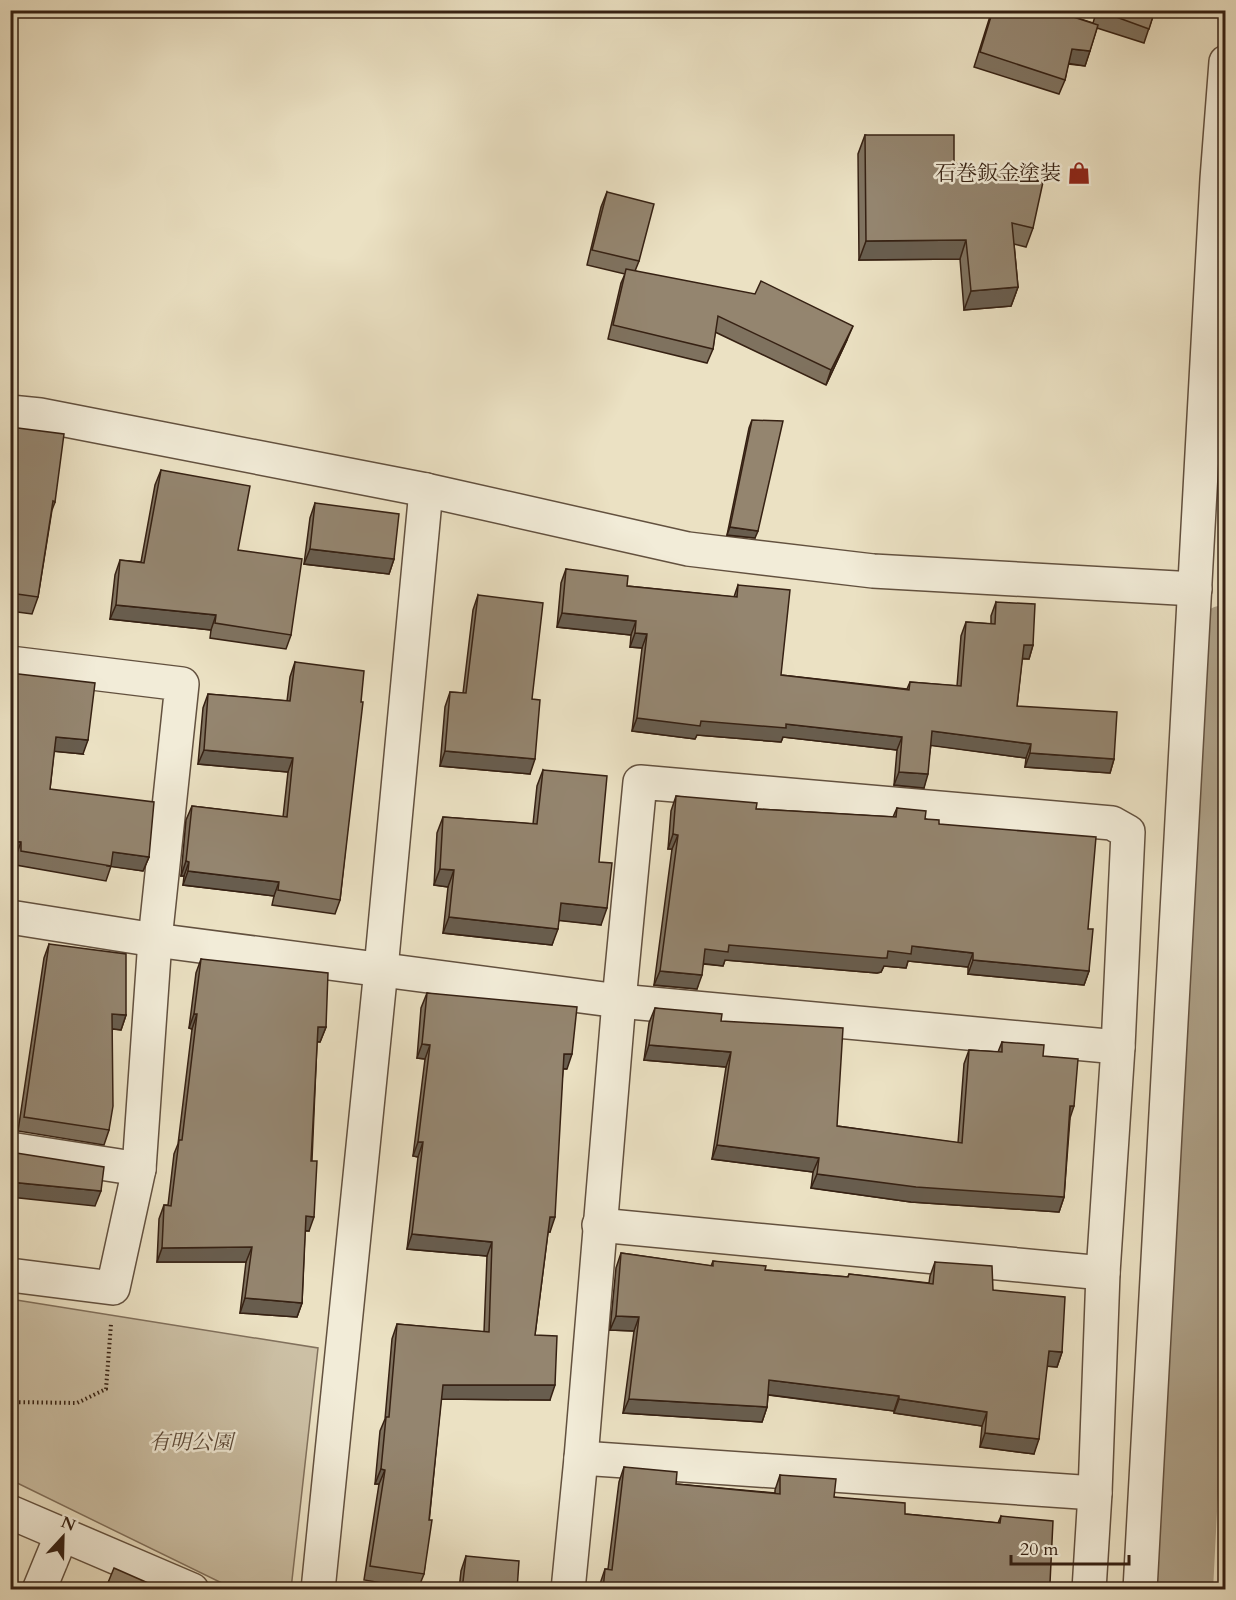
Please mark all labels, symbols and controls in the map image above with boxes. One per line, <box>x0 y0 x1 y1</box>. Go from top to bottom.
place label: 石巻鈑金塗装 <box>935 159 1061 188</box>
shop icon: 石巻鈑金塗装 <box>1066 160 1092 186</box>
park label: 有明公園 <box>149 1428 236 1457</box>
north arrow <box>33 1507 93 1567</box>
text: N <box>58 1511 79 1537</box>
scale bar <box>1011 1528 1130 1566</box>
text: 20 m <box>1020 1537 1059 1562</box>

